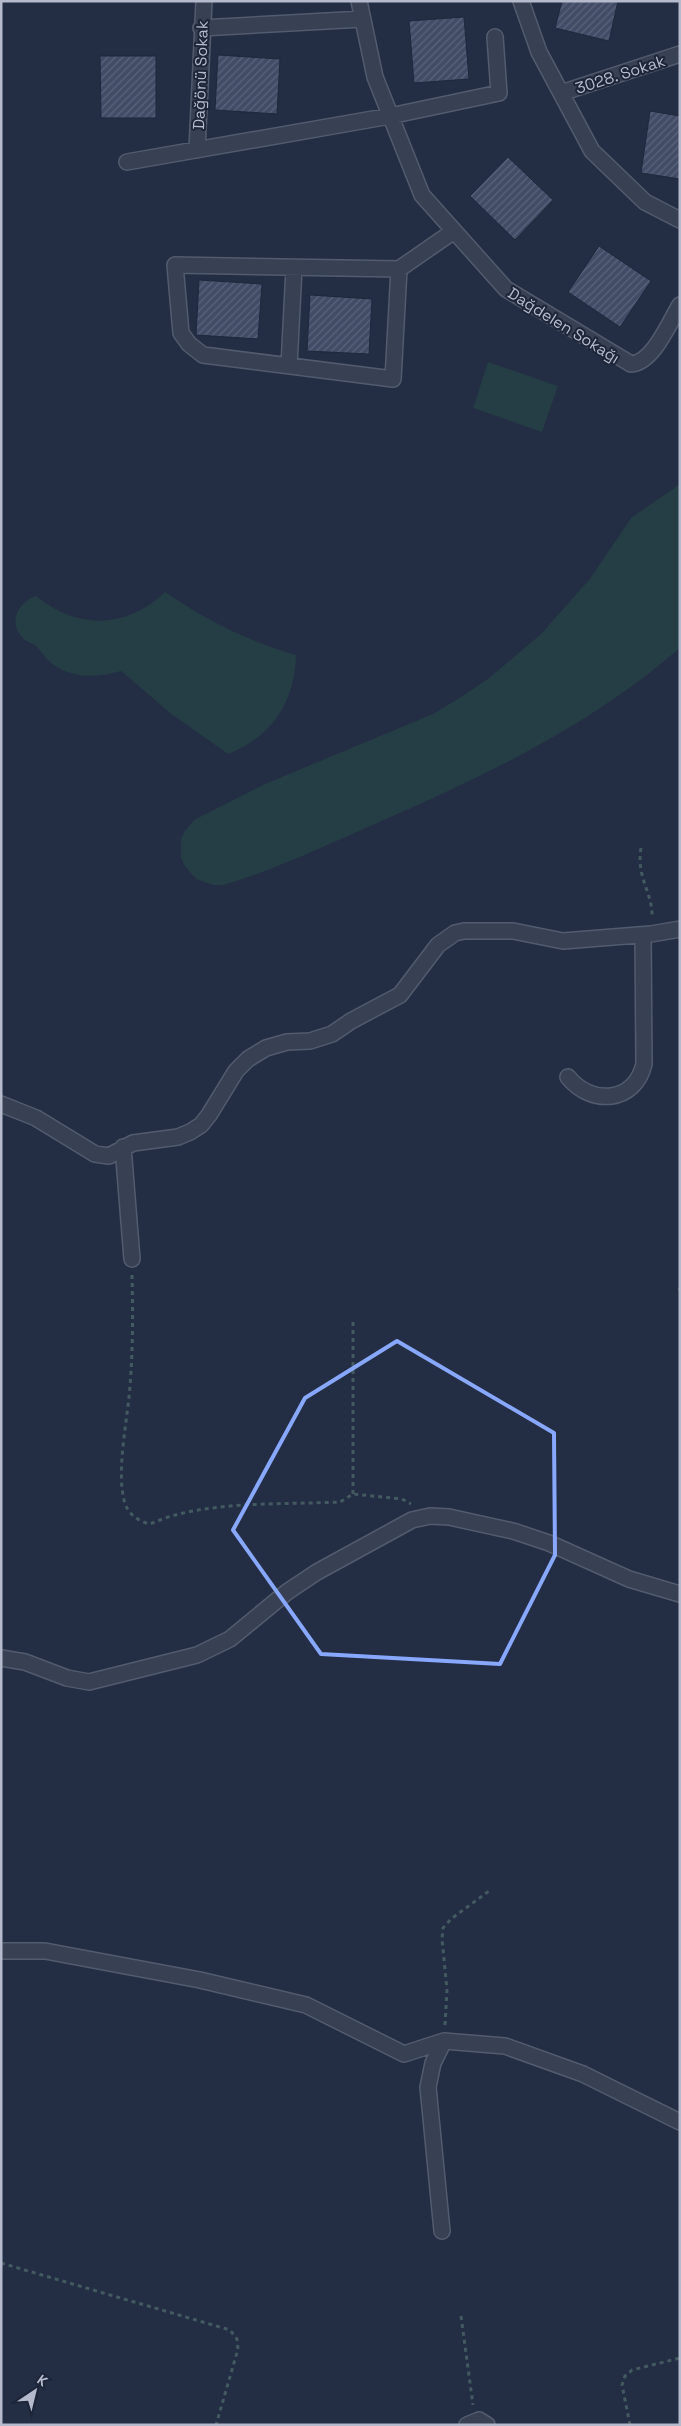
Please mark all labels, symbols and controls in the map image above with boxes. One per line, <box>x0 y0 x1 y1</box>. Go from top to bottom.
street label: Dağönü Sokak <box>188 20 213 130</box>
street label: 3028. Sokak <box>573 50 668 99</box>
street label: Dağdelen Sokağı <box>504 283 624 368</box>
north arrow <box>10 2366 60 2416</box>
text: K <box>34 2370 51 2390</box>

